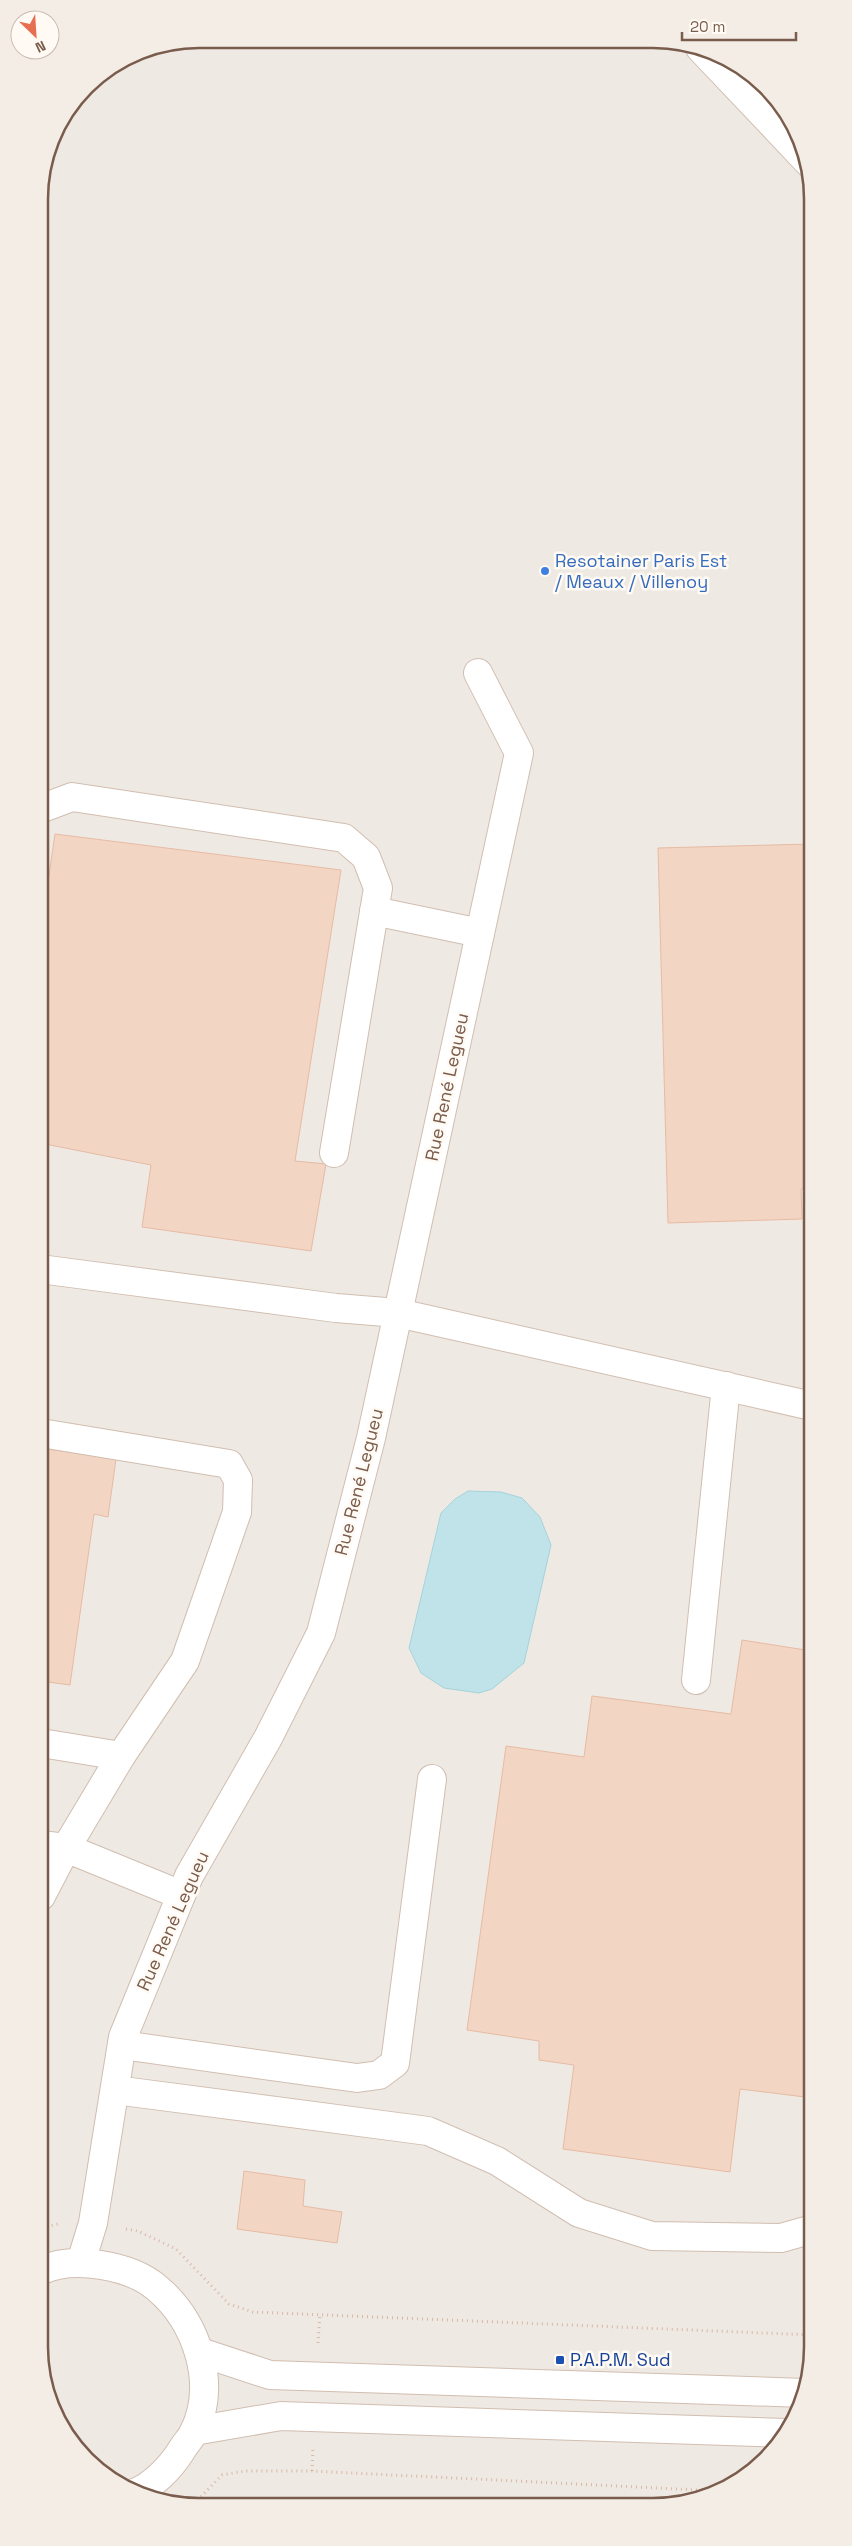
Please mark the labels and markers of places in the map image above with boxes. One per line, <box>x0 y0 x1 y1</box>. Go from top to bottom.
place label: Resotainer Paris Est / Meaux / Villenoy <box>555 549 727 593</box>
marker: Resotainer Paris Est / Meaux / Villenoy <box>539 565 551 577</box>
place label: P.A.P.M. Sud <box>570 2348 671 2371</box>
marker: P.A.P.M. Sud <box>554 2354 566 2366</box>

